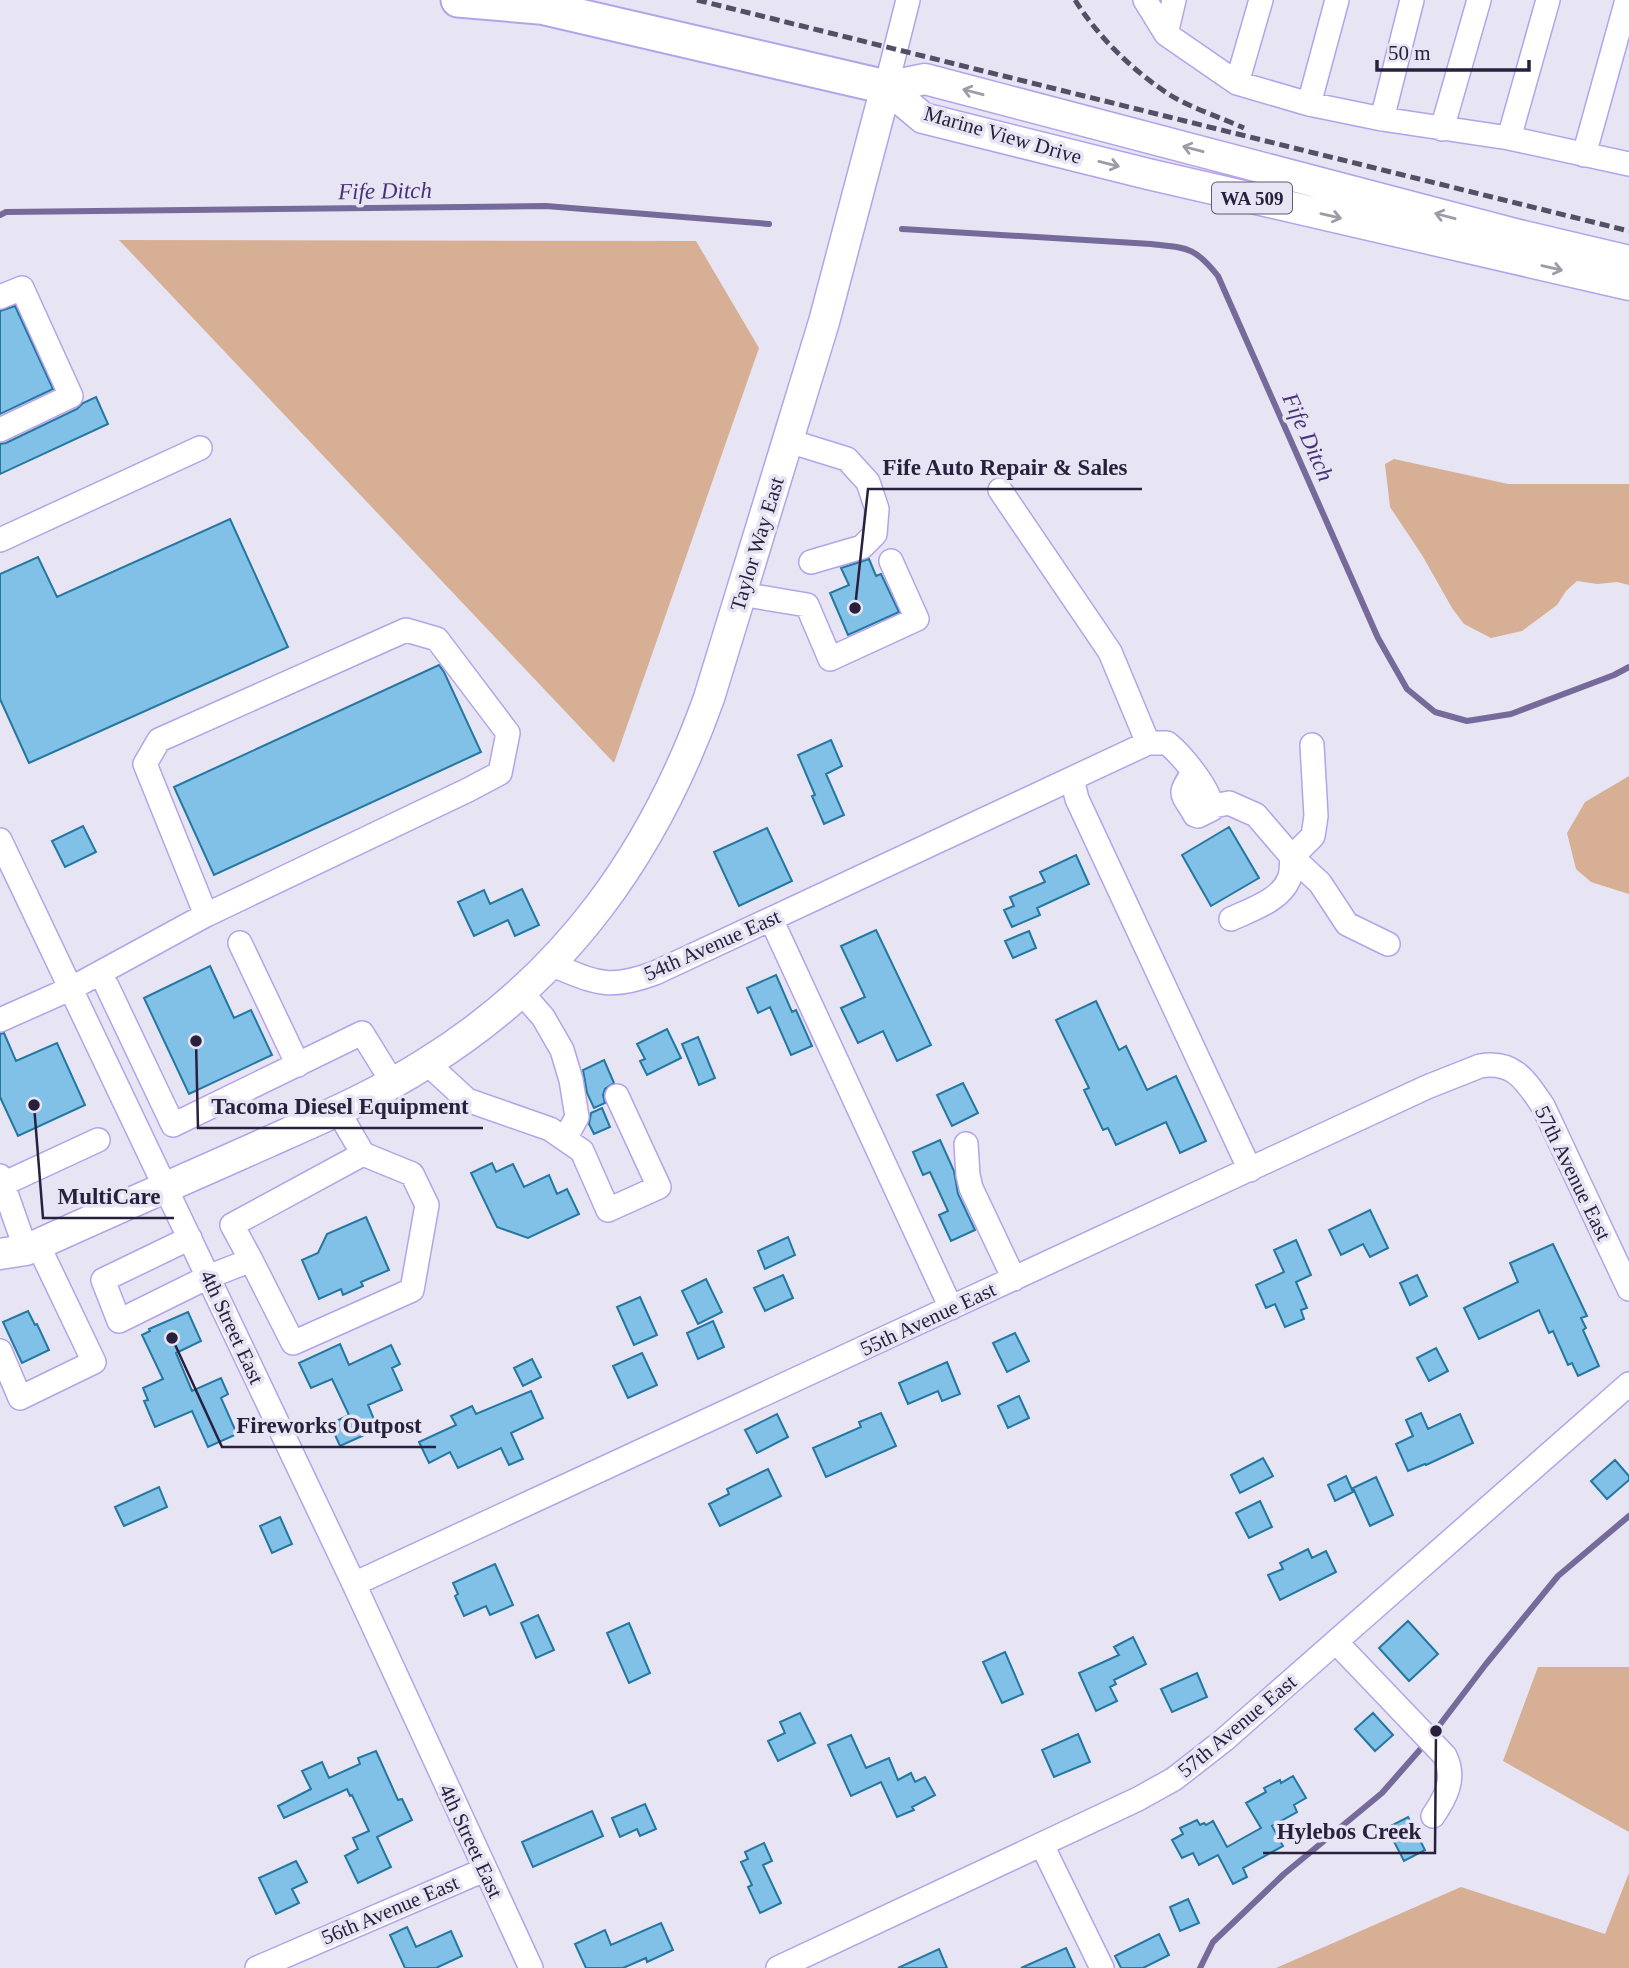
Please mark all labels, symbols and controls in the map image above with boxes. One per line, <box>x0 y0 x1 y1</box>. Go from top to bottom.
scale bar <box>1377 28 1529 72</box>
text: 50 m <box>1388 41 1431 65</box>
one-way arrow <box>962 84 984 97</box>
street label: Marine View Drive <box>921 101 1085 169</box>
one-way arrow <box>1182 142 1205 155</box>
one-way arrow <box>1097 158 1120 171</box>
water label: Fife Ditch <box>337 178 432 204</box>
road number: WA 509 <box>1212 182 1292 214</box>
one-way arrow <box>1434 209 1456 222</box>
one-way arrow <box>1319 210 1341 223</box>
one-way arrow <box>1540 261 1563 275</box>
water label: Fife Ditch <box>1277 388 1339 485</box>
callout: Fife Auto Repair & Sales <box>868 445 1142 489</box>
text: Fife Auto Repair & Sales <box>883 455 1127 480</box>
street label: Taylor Way East <box>725 474 789 614</box>
street label: 54th Avenue East <box>640 904 784 986</box>
callout: Tacoma Diesel Equipment <box>198 1084 483 1128</box>
text: Tacoma Diesel Equipment <box>211 1094 469 1119</box>
street label: 57th Avenue East <box>1530 1102 1616 1244</box>
callout: MultiCare <box>43 1174 174 1218</box>
text: MultiCare <box>57 1184 161 1209</box>
street label: 4th Street East <box>195 1266 269 1388</box>
street label: 55th Avenue East <box>856 1277 1000 1361</box>
callout: Fireworks Outpost <box>222 1403 436 1447</box>
text: Fireworks Outpost <box>236 1413 422 1438</box>
street label: 57th Avenue East <box>1173 1670 1301 1782</box>
street label: 4th Street East <box>434 1780 508 1902</box>
callout: Hylebos Creek <box>1263 1809 1435 1853</box>
text: Hylebos Creek <box>1277 1819 1422 1844</box>
street label: 56th Avenue East <box>318 1870 462 1950</box>

